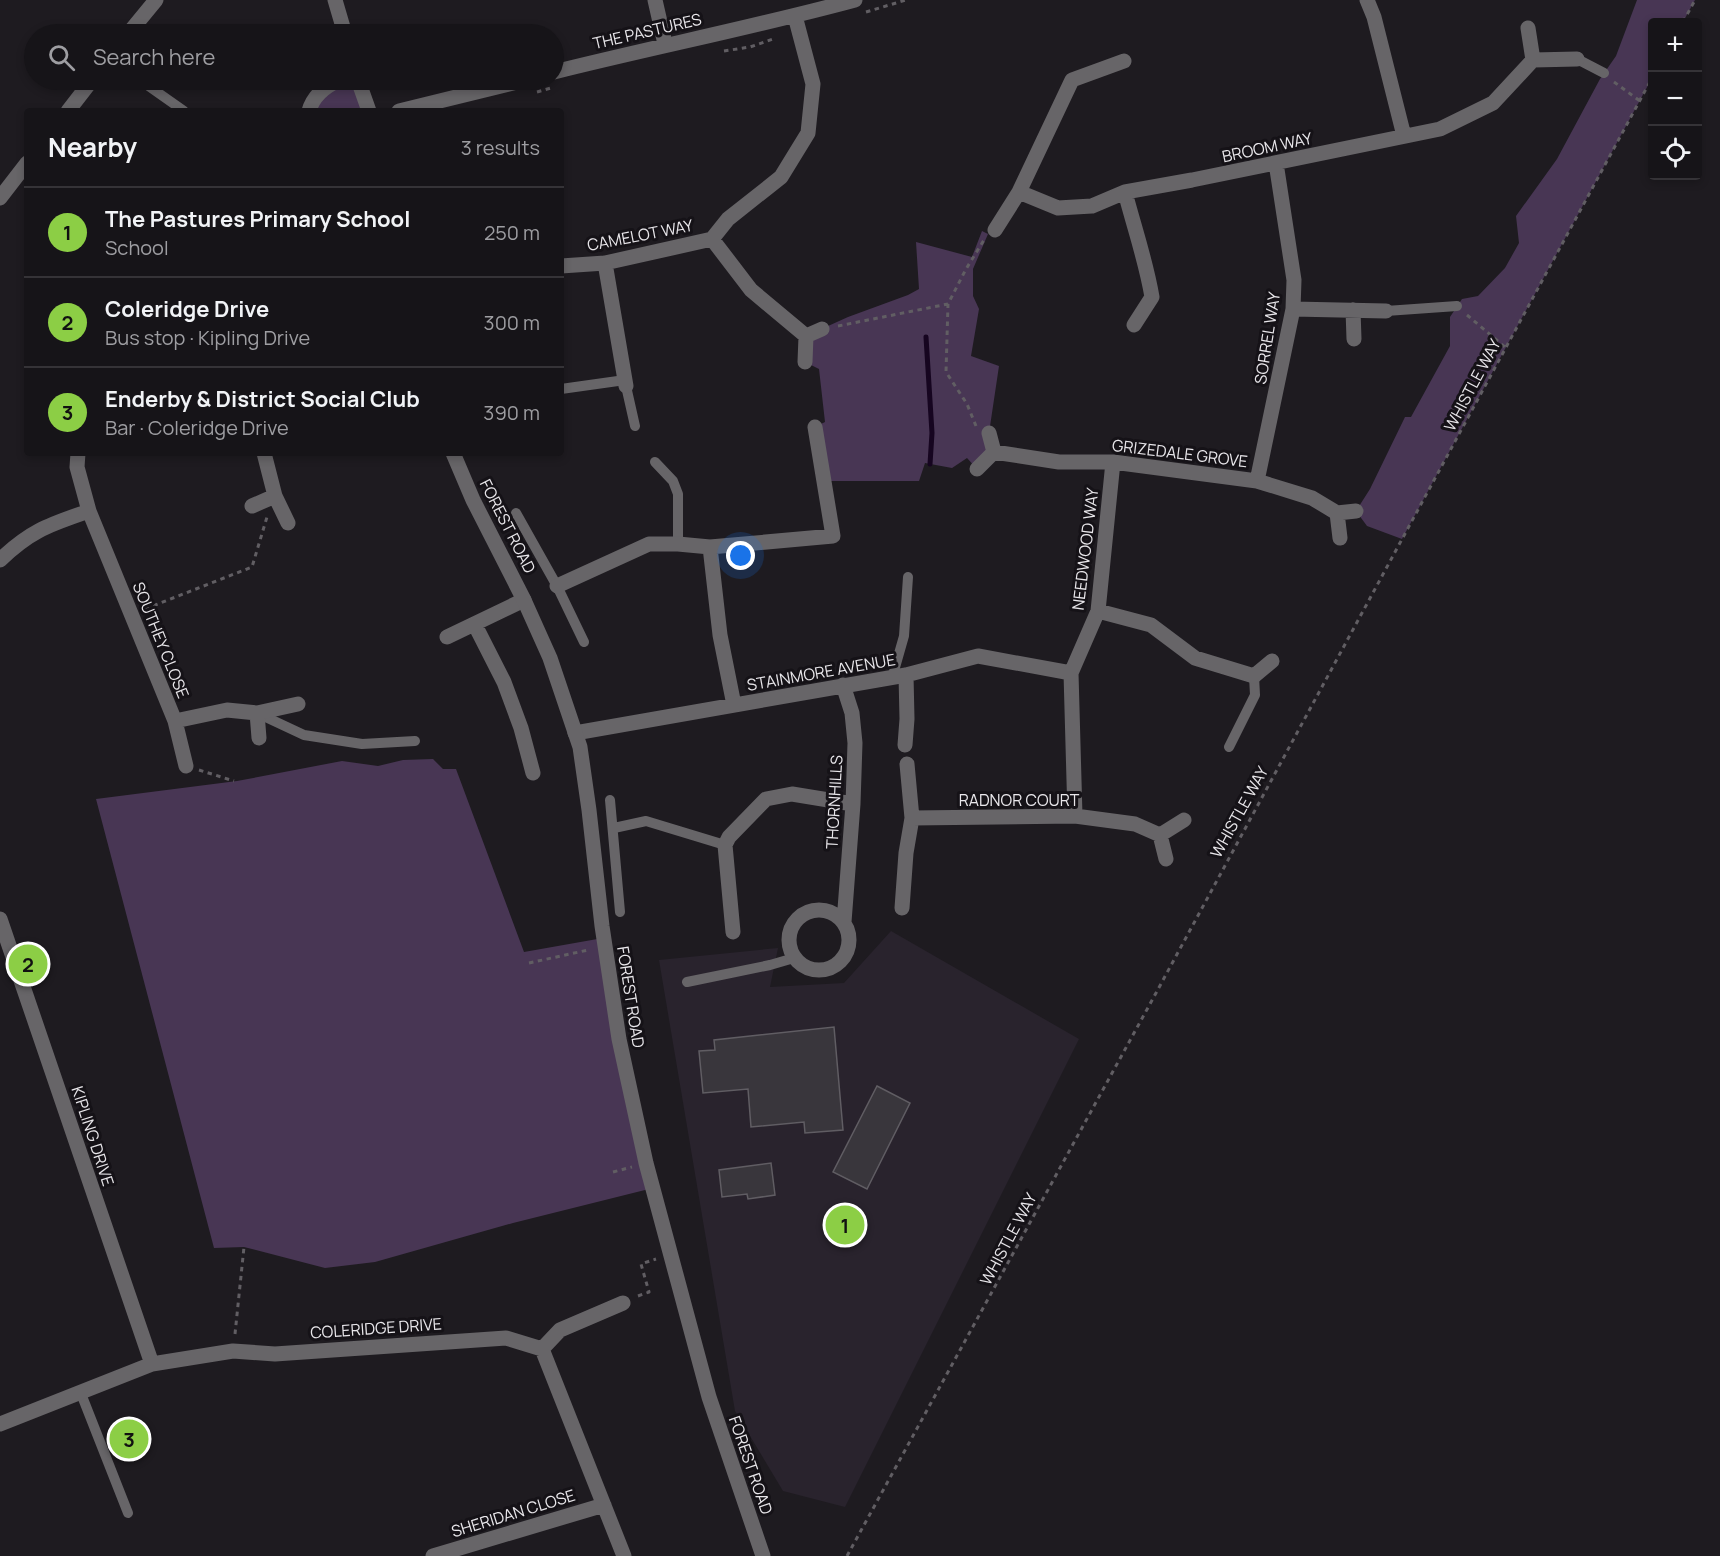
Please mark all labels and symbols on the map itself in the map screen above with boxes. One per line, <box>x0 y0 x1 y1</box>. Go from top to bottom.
street label: THE PASTURES <box>591 8 704 54</box>
street label: BROOM WAY <box>1220 127 1314 167</box>
street label: CAMELOT WAY <box>585 214 695 256</box>
street label: SORREL WAY <box>1249 290 1285 386</box>
street label: WHISTLE WAY <box>1438 335 1506 435</box>
street label: GRIZEDALE GROVE <box>1111 434 1249 472</box>
street label: FOREST ROAD <box>475 475 541 577</box>
street label: NEEDWOOD WAY <box>1067 486 1103 611</box>
your location <box>726 541 755 570</box>
street label: SOUTHEY CLOSE <box>128 579 194 701</box>
street label: STAINMORE AVENUE <box>745 648 897 696</box>
street label: THORNHILLS <box>821 754 847 850</box>
street label: WHISTLE WAY <box>1205 762 1273 862</box>
street label: RADNOR COURT <box>959 789 1080 811</box>
pin: 2 <box>9 942 48 986</box>
street label: FOREST ROAD <box>612 945 650 1050</box>
street label: KIPLING DRIVE <box>67 1083 119 1189</box>
street label: WHISTLE WAY <box>974 1189 1042 1289</box>
pin: 1 <box>826 1202 864 1248</box>
street label: COLERIDGE DRIVE <box>309 1312 443 1344</box>
street label: FOREST ROAD <box>724 1413 778 1517</box>
pin: 3 <box>110 1416 148 1462</box>
street label: SHERIDAN CLOSE <box>448 1484 578 1542</box>

